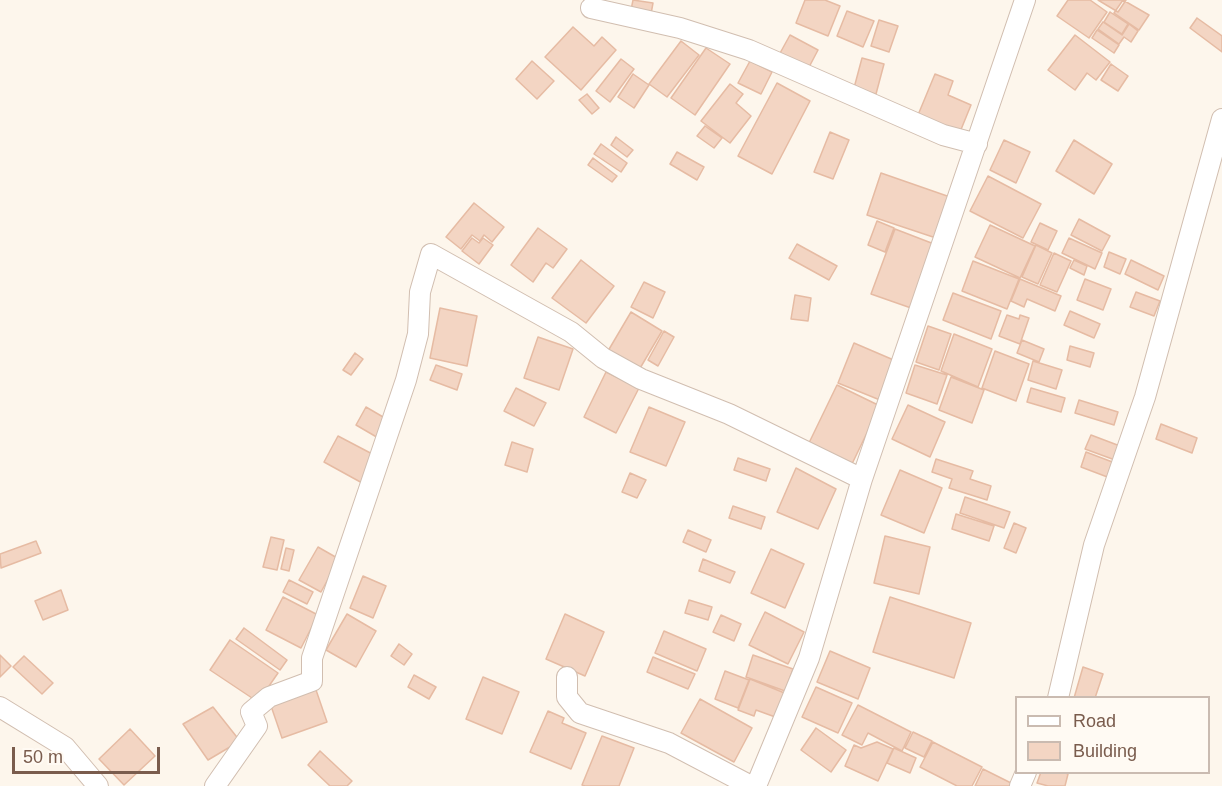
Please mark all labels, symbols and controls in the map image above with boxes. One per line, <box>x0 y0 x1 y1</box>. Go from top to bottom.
legend <box>1015 696 1210 774</box>
text: Road <box>1073 711 1116 731</box>
scale bar <box>15 735 164 773</box>
text: Building <box>1073 741 1137 761</box>
text: 50 m <box>23 747 63 767</box>

